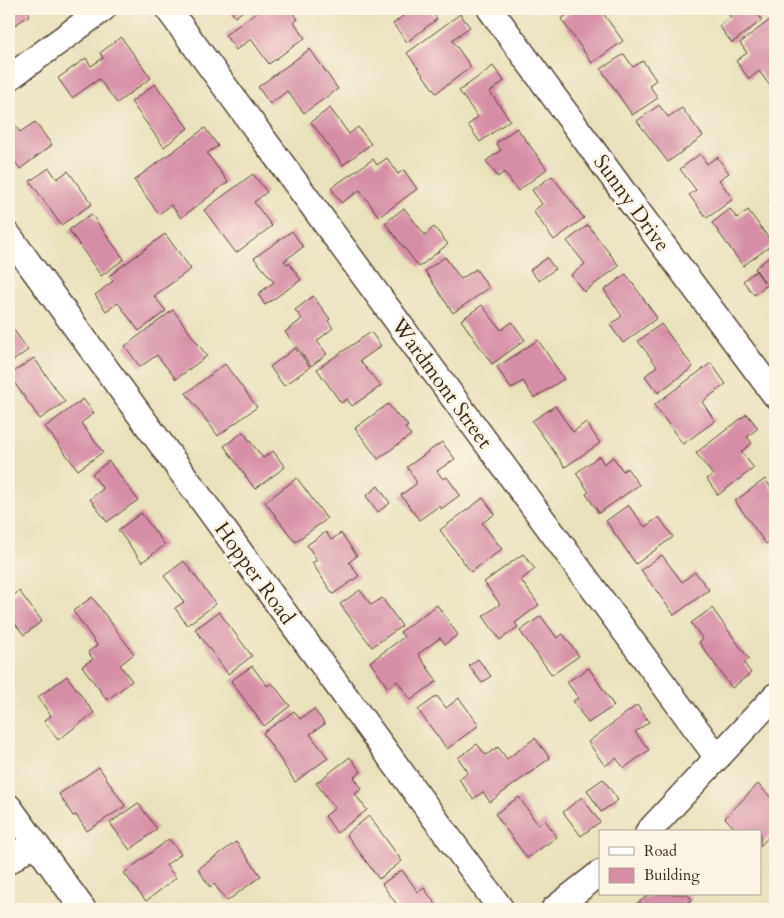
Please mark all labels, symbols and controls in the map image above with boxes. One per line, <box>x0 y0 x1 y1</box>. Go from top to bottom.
street label: Sunny Drive <box>587 149 677 258</box>
street label: Wardmont Street <box>384 311 499 455</box>
street label: Hopper Road <box>208 516 302 630</box>
legend <box>599 830 762 896</box>
text: Road <box>644 841 677 861</box>
text: Building <box>644 865 700 885</box>

